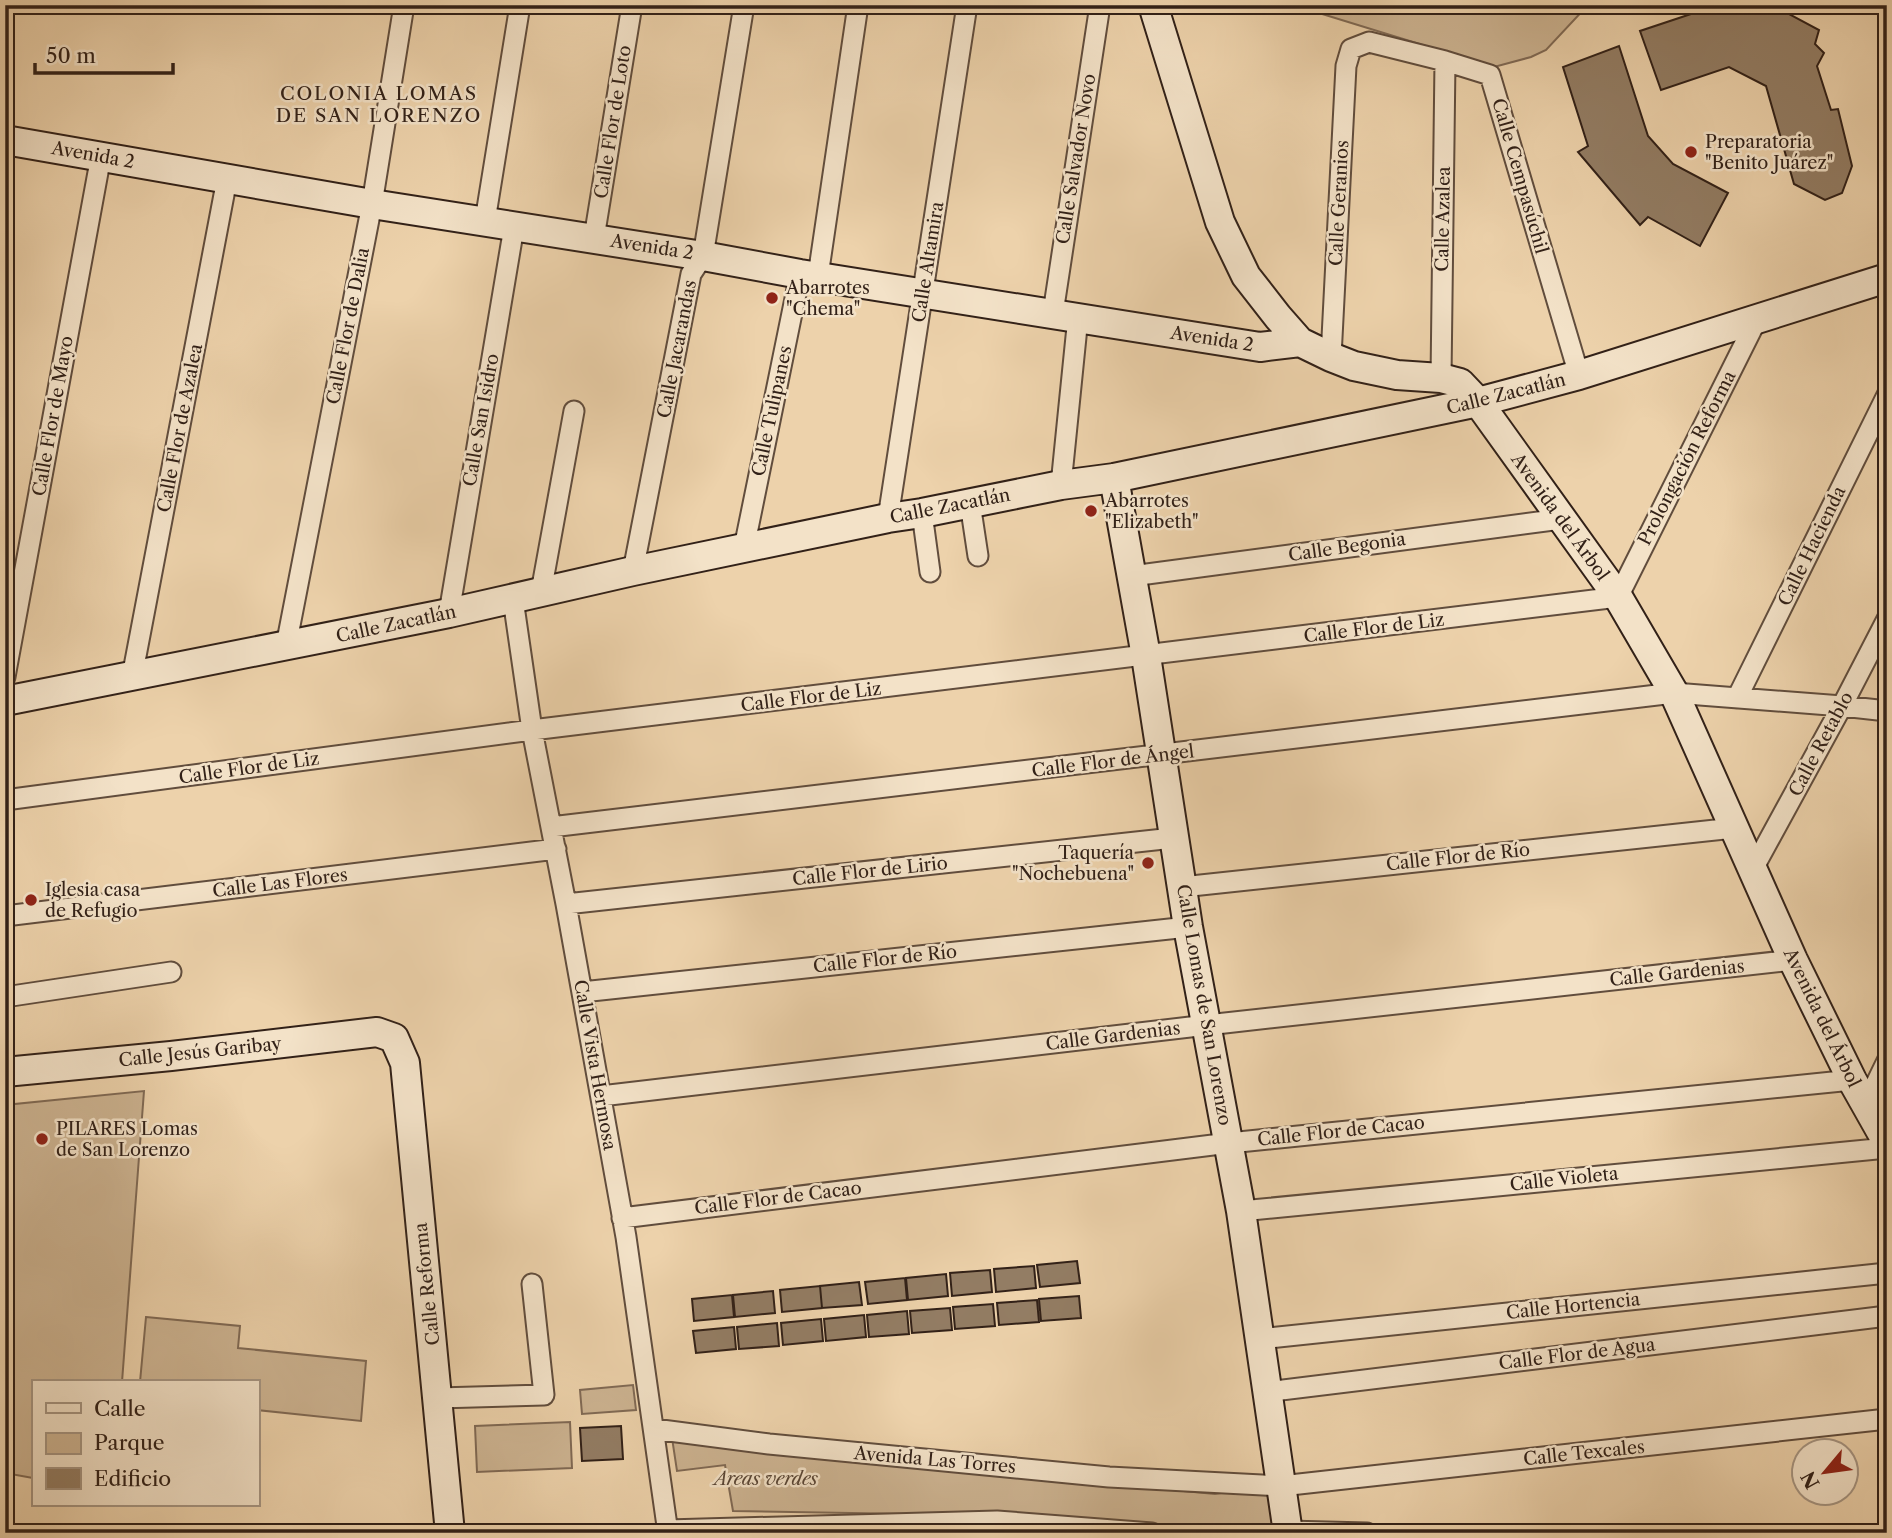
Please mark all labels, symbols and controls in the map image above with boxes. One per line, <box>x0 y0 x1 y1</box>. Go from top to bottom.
scale bar <box>35 32 173 76</box>
text: 50 m <box>46 43 96 68</box>
street label: Calle Flor de Loto <box>590 44 636 200</box>
street label: Calle Salvador Novo <box>1052 72 1100 246</box>
district label: COLONIA LOMAS DE SAN LORENZO <box>276 82 482 127</box>
street label: Calle Cempasúchil <box>1487 96 1553 256</box>
place label: Preparatoria "Benito Juárez" <box>1705 131 1833 174</box>
street label: Avenida 2 <box>49 137 136 173</box>
street label: Calle Geranios <box>1325 139 1353 267</box>
marker: Preparatoria "Benito Juárez" <box>1683 144 1699 160</box>
street label: Calle Azalea <box>1431 166 1455 272</box>
street label: Calle Altamira <box>908 200 948 324</box>
street label: Avenida 2 <box>608 229 695 264</box>
street label: Calle Flor de Dalia <box>322 245 374 406</box>
place label: Abarrotes "Chema" <box>785 277 870 320</box>
street label: Calle Jacarandas <box>653 278 701 420</box>
marker: Abarrotes "Chema" <box>764 290 780 306</box>
street label: Avenida 2 <box>1168 321 1255 356</box>
street label: Calle Flor de Mayo <box>28 334 78 498</box>
street label: Calle Flor de Azalea <box>153 341 207 514</box>
street label: Calle Tulipanes <box>747 344 797 478</box>
street label: Calle San Isidro <box>458 352 504 488</box>
street label: Prolongación Reforma <box>1633 367 1741 549</box>
street label: Calle Zacatlán <box>1444 369 1568 419</box>
street label: Avenida del Árbol <box>1506 448 1614 585</box>
street label: Calle Hacienda <box>1774 482 1851 609</box>
street label: Calle Zacatlán <box>888 484 1012 528</box>
place label: Abarrotes "Elizabeth" <box>1104 490 1199 533</box>
marker: Abarrotes "Elizabeth" <box>1083 503 1099 519</box>
street label: Calle Begonia <box>1287 528 1408 566</box>
street label: Calle Zacatlán <box>334 601 458 647</box>
street label: Calle Flor de Liz <box>1302 608 1446 648</box>
street label: Calle Flor de Liz <box>739 677 883 717</box>
street label: Calle Retablo <box>1784 688 1858 800</box>
street label: Calle Flor de Ángel <box>1030 739 1196 782</box>
street label: Calle Flor de Liz <box>177 747 321 789</box>
street label: Calle Flor de Río <box>1385 839 1531 875</box>
place label: Taquería "Nochebuena" <box>1012 842 1134 885</box>
street label: Calle Flor de Lirio <box>791 852 949 890</box>
marker: Taquería "Nochebuena" <box>1140 855 1156 871</box>
street label: Calle Las Flores <box>211 864 349 902</box>
place label: Iglesia casa de Refugio <box>45 879 141 922</box>
street label: Calle Lomas de San Lorenzo <box>1172 883 1236 1127</box>
marker: Iglesia casa de Refugio <box>23 892 39 908</box>
street label: Calle Flor de Río <box>812 941 958 977</box>
street label: Avenida del Árbol <box>1778 944 1866 1091</box>
street label: Calle Gardenias <box>1609 955 1745 991</box>
street label: Calle Vista Hermosa <box>569 978 621 1152</box>
street label: Calle Gardenias <box>1044 1017 1182 1055</box>
street label: Calle Jesús Garibay <box>118 1032 283 1071</box>
street label: Calle Flor de Cacao <box>1256 1111 1426 1151</box>
place label: PILARES Lomas de San Lorenzo <box>56 1118 198 1161</box>
marker: PILARES Lomas de San Lorenzo <box>34 1131 50 1147</box>
street label: Calle Violeta <box>1509 1162 1620 1196</box>
street label: Calle Flor de Cacao <box>693 1177 863 1219</box>
street label: Calle Reforma <box>410 1221 444 1346</box>
street label: Calle Hortencia <box>1505 1288 1642 1324</box>
street label: Calle Flor de Agua <box>1498 1333 1657 1375</box>
legend <box>32 1380 259 1506</box>
text: Calle <box>94 1396 146 1421</box>
text: Parque <box>94 1430 165 1455</box>
street label: Calle Texcales <box>1522 1436 1646 1470</box>
north arrow <box>1790 1436 1860 1506</box>
street label: Avenida Las Torres <box>852 1442 1017 1478</box>
text: Edificio <box>94 1466 171 1491</box>
text: N <box>1797 1467 1825 1493</box>
park label: Areas verdes <box>711 1468 818 1490</box>

